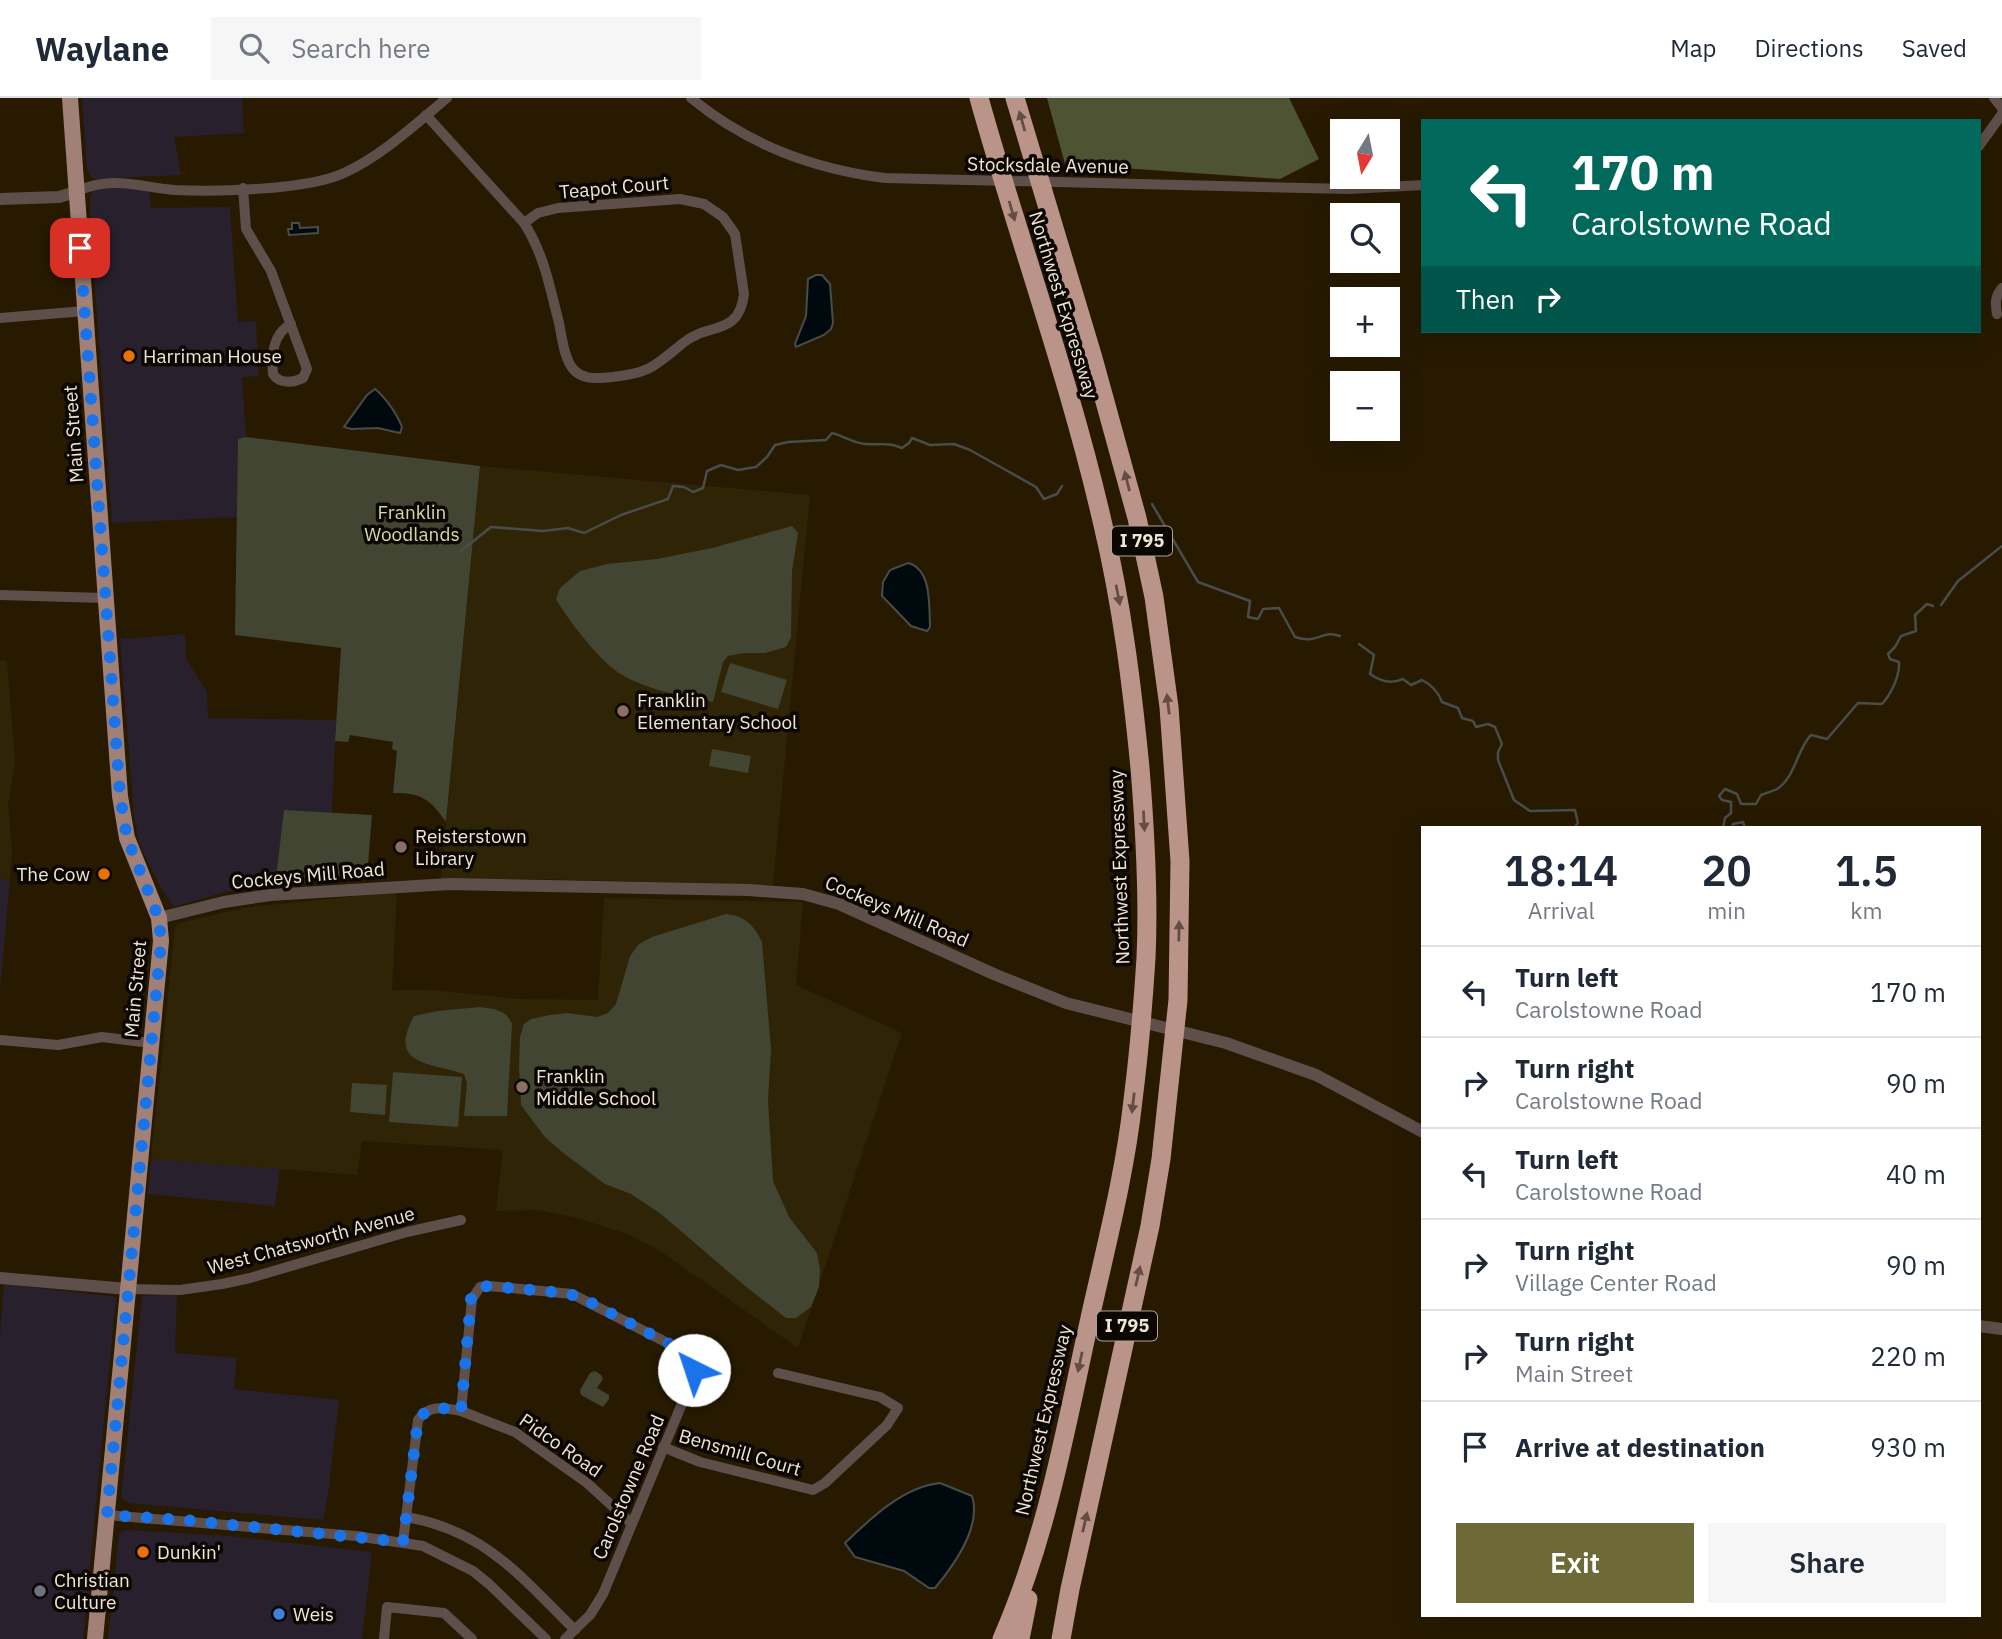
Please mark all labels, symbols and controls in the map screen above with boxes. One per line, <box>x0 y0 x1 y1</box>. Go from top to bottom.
search box <box>211 17 701 80</box>
text: Waylane <box>35 27 169 70</box>
icon: search <box>235 29 273 67</box>
text: Search here <box>291 31 431 65</box>
text: Map <box>1670 32 1716 64</box>
text: Directions <box>1754 32 1864 64</box>
text: Saved <box>1902 32 1967 64</box>
one-way arrow <box>1016 110 1027 132</box>
north arrow <box>1330 119 1400 189</box>
map controls <box>1330 119 1400 441</box>
text: 170 m <box>1571 140 1715 203</box>
icon: left <box>1456 147 1547 238</box>
street label: Stocksdale Avenue <box>967 152 1129 178</box>
street label: Teapot Court <box>558 170 670 204</box>
one-way arrow <box>1007 200 1017 221</box>
text: Carolstowne Road <box>1571 202 1832 244</box>
button: search <box>1330 203 1400 273</box>
street label: Northwest Expressway <box>1024 208 1104 402</box>
pin <box>50 218 110 278</box>
icon: arrive <box>61 229 99 267</box>
icon: right <box>1529 280 1567 318</box>
text: Then <box>1456 282 1515 316</box>
button: + <box>1330 287 1400 357</box>
place label: Harriman House <box>143 344 282 368</box>
marker: Harriman House <box>121 348 137 364</box>
button: − <box>1330 371 1400 441</box>
street label: Main Street <box>58 384 88 484</box>
one-way arrow <box>1121 470 1132 492</box>
park label: Franklin Woodlands <box>364 500 460 546</box>
road number: I 795 <box>1112 526 1172 556</box>
one-way arrow <box>1112 584 1123 606</box>
place label: Franklin Elementary School <box>637 688 797 734</box>
one-way arrow <box>1163 693 1174 715</box>
marker: Franklin Elementary School <box>615 703 631 719</box>
street label: Northwest Expressway <box>1104 769 1134 965</box>
one-way arrow <box>1139 810 1150 832</box>
place label: Reisterstown Library <box>415 824 527 870</box>
marker: Reisterstown Library <box>393 839 409 855</box>
text: 18:14 <box>1504 843 1618 898</box>
text: 20 <box>1701 843 1752 898</box>
text: 1.5 <box>1835 843 1898 898</box>
street label: Cockeys Mill Road <box>230 856 386 894</box>
place label: The Cow <box>16 862 90 886</box>
marker: The Cow <box>96 866 112 882</box>
street label: Cockeys Mill Road <box>822 870 972 952</box>
text: Arrival <box>1528 895 1595 925</box>
text: min <box>1707 895 1746 925</box>
text: km <box>1850 895 1882 925</box>
one-way arrow <box>1173 920 1185 942</box>
street label: Main Street <box>119 939 151 1039</box>
text: Turn left <box>1515 960 1618 994</box>
icon: left <box>1456 973 1494 1011</box>
text: 170 m <box>1870 975 1946 1009</box>
text: Carolstowne Road <box>1515 994 1702 1024</box>
text: Turn right <box>1515 1051 1634 1085</box>
place label: Franklin Middle School <box>536 1064 656 1110</box>
icon: right <box>1456 1064 1494 1102</box>
text: 90 m <box>1886 1066 1946 1100</box>
marker: Franklin Middle School <box>514 1079 530 1095</box>
text: Carolstowne Road <box>1515 1085 1702 1115</box>
one-way arrow <box>1127 1092 1138 1114</box>
text: Turn left <box>1515 1142 1618 1176</box>
icon: left <box>1456 1155 1494 1193</box>
text: 40 m <box>1886 1157 1946 1191</box>
text: Carolstowne Road <box>1515 1176 1702 1206</box>
street label: West Chatsworth Avenue <box>205 1201 417 1279</box>
text: Turn right <box>1515 1233 1634 1267</box>
icon: right <box>1456 1246 1494 1284</box>
text: 90 m <box>1886 1248 1946 1282</box>
one-way arrow <box>1133 1265 1144 1287</box>
text: Village Center Road <box>1515 1267 1717 1297</box>
road number: I 795 <box>1097 1311 1157 1340</box>
street label: Northwest Expressway <box>1009 1322 1077 1518</box>
text: Turn right <box>1515 1324 1634 1358</box>
position arrow <box>657 1333 731 1407</box>
icon: right <box>1456 1337 1494 1375</box>
text: 220 m <box>1870 1339 1946 1373</box>
one-way arrow <box>1075 1351 1086 1373</box>
text: Main Street <box>1515 1358 1633 1388</box>
street label: Pidco Road <box>515 1408 607 1482</box>
street label: Carolstowne Road <box>587 1411 669 1563</box>
street label: Bensmill Court <box>676 1423 804 1481</box>
icon: arrive <box>1456 1428 1494 1466</box>
text: Arrive at destination <box>1515 1430 1765 1464</box>
text: 930 m <box>1870 1430 1946 1464</box>
one-way arrow <box>1080 1511 1091 1533</box>
button: Exit <box>1456 1523 1694 1603</box>
button: Share <box>1708 1523 1946 1603</box>
place label: Dunkin' <box>157 1540 221 1564</box>
marker: Dunkin' <box>135 1544 151 1560</box>
place label: Christian Culture <box>54 1568 130 1614</box>
marker: Christian Culture <box>32 1583 48 1599</box>
place label: Weis <box>293 1602 334 1626</box>
marker: Weis <box>271 1606 287 1622</box>

